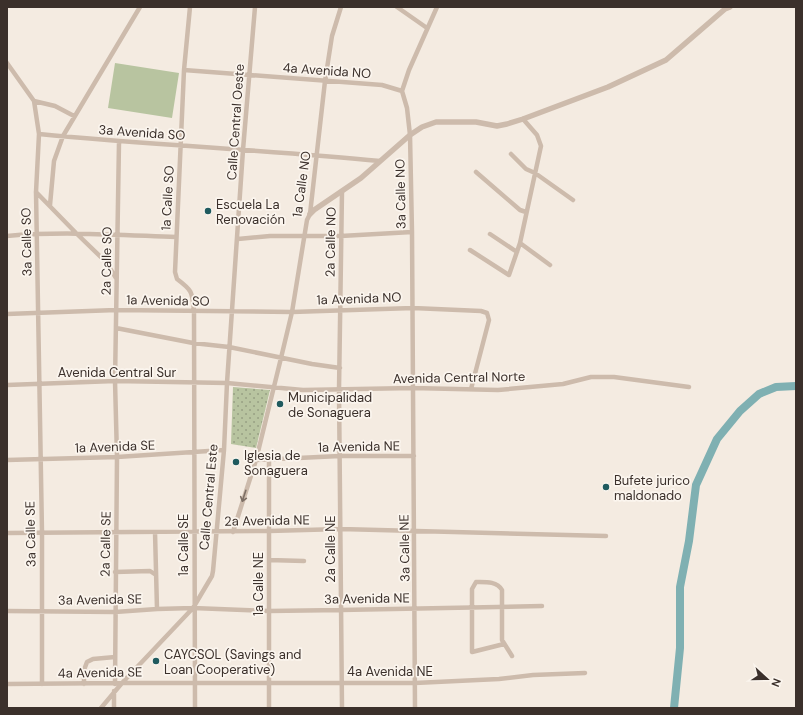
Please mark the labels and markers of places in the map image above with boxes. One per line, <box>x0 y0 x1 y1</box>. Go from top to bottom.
place label: Escuela La Renovación <box>216 196 285 228</box>
marker: Escuela La Renovación <box>203 206 213 216</box>
place label: Municipalidad de Sonaguera <box>288 389 372 421</box>
marker: Municipalidad de Sonaguera <box>275 399 285 409</box>
place label: Iglesia de Sonaguera <box>244 447 308 479</box>
marker: Iglesia de Sonaguera <box>231 457 241 467</box>
place label: Bufete jurico maldonado <box>614 472 690 504</box>
marker: Bufete jurico maldonado <box>601 482 611 492</box>
place label: CAYCSOL (Savings and Loan Cooperative) <box>164 646 302 678</box>
marker: CAYCSOL (Savings and Loan Cooperative) <box>151 656 161 666</box>

